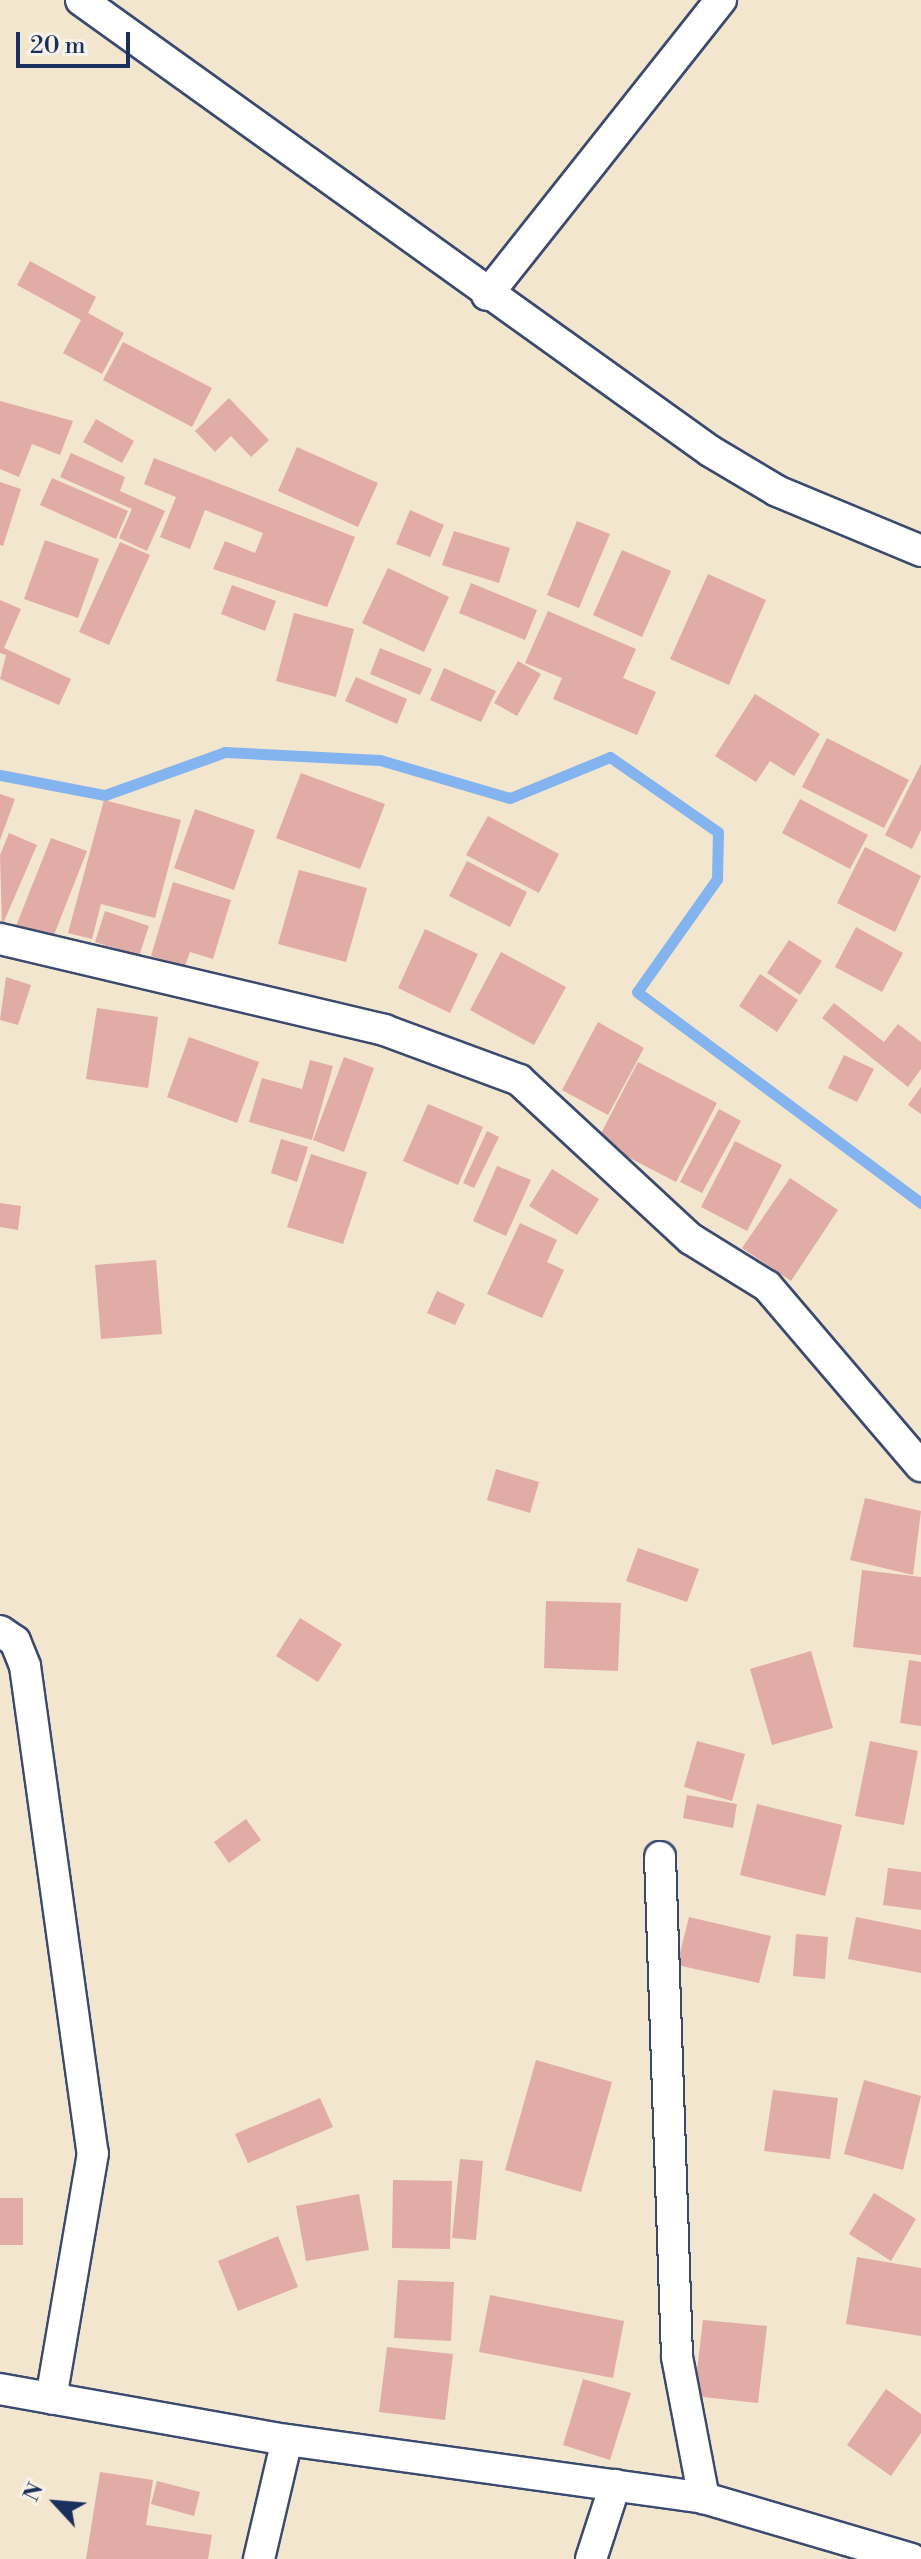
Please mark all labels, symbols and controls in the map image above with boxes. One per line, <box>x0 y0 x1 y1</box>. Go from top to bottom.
scale bar <box>20 16 134 66</box>
text: 20 m <box>30 31 86 61</box>
north arrow <box>16 2463 96 2543</box>
text: N <box>18 2479 50 2506</box>

